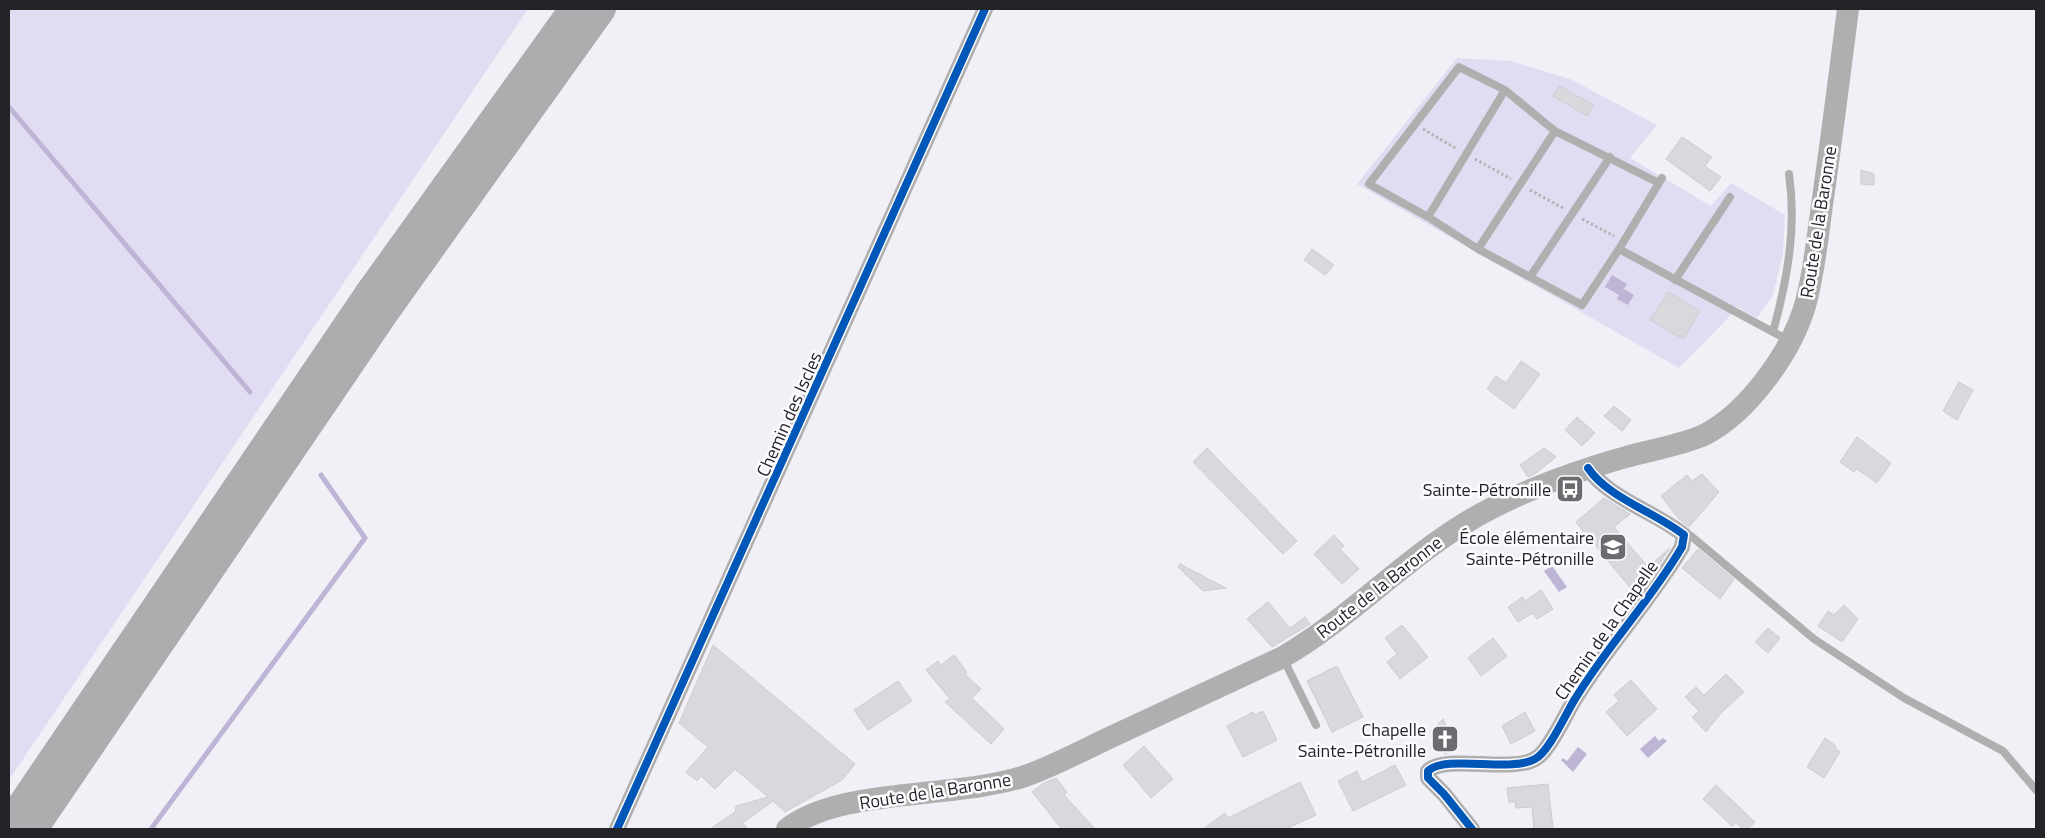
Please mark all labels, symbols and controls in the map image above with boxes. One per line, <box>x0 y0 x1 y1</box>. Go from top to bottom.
street label: Route de la Baronne <box>1793 144 1843 300</box>
street label: Chemin des Iscles <box>749 347 829 481</box>
bus stop icon: Sainte-Pétronille <box>1555 474 1585 504</box>
place label: Sainte-Pétronille <box>1423 476 1551 503</box>
place label: École élémentaire Sainte-Pétronille <box>1459 524 1594 572</box>
street label: Route de la Baronne <box>1310 529 1448 645</box>
school or university icon: École élémentaire Sainte-Pétronille <box>1598 532 1628 562</box>
street label: Chemin de la Chapelle <box>1548 555 1664 705</box>
place label: Chapelle Sainte-Pétronille <box>1298 716 1426 764</box>
church icon: Chapelle Sainte-Pétronille <box>1430 724 1460 754</box>
street label: Route de la Baronne <box>857 766 1013 816</box>

